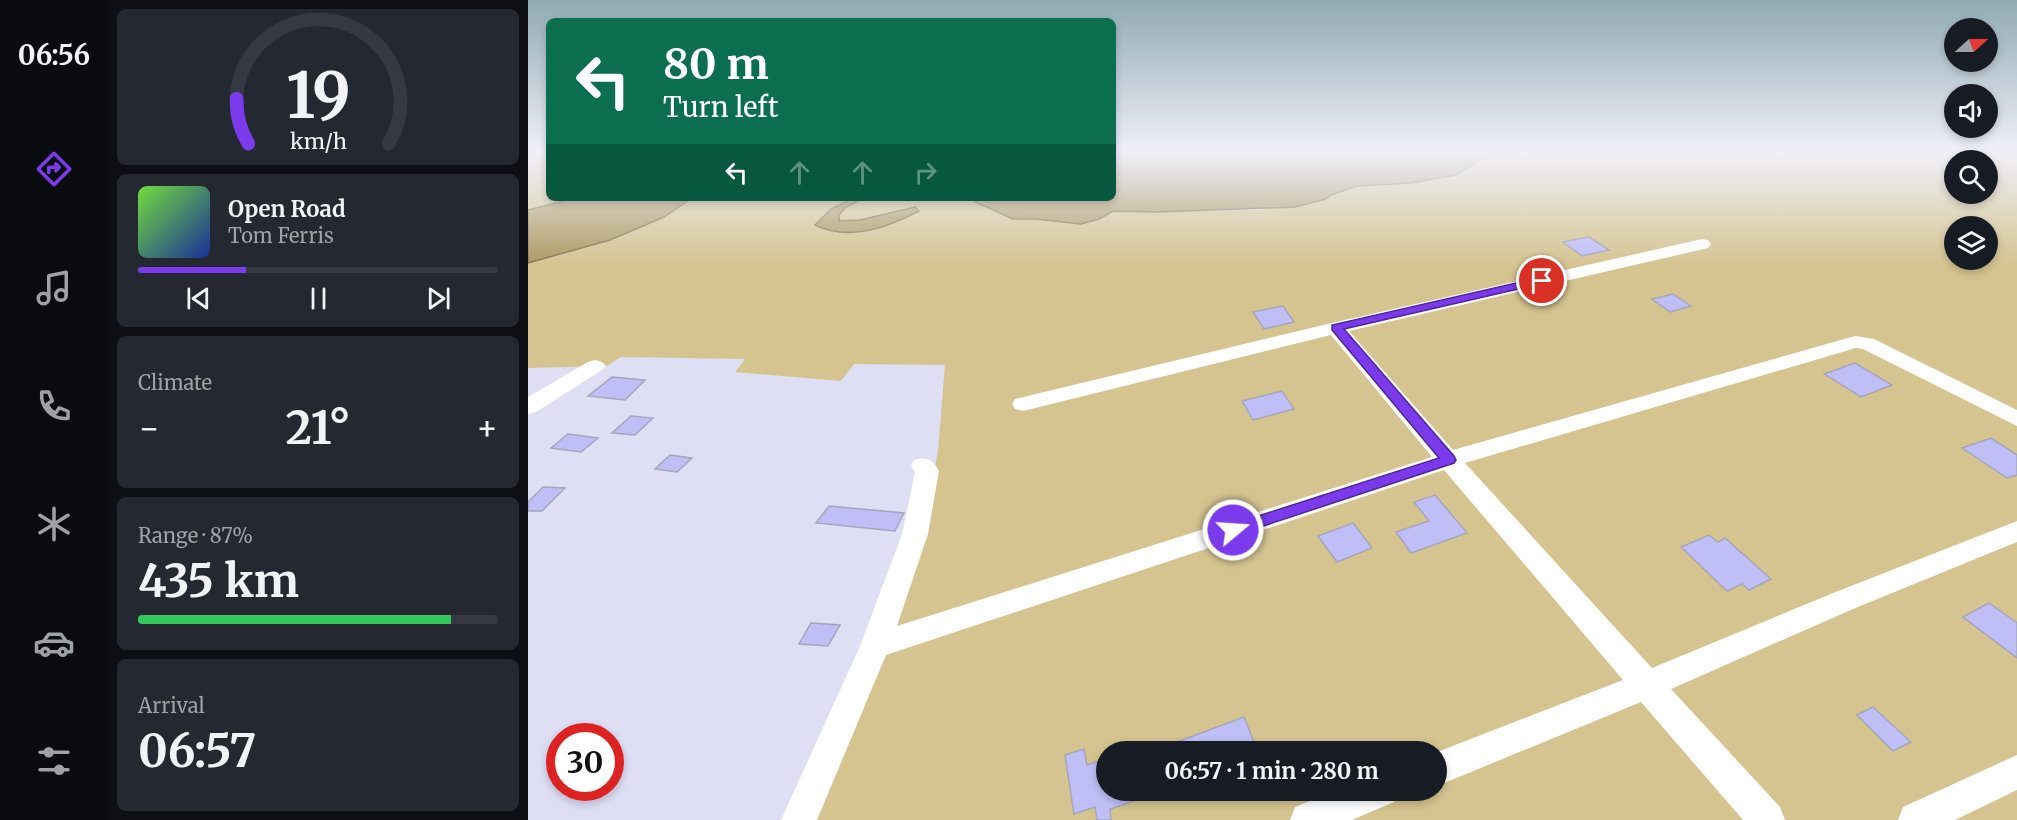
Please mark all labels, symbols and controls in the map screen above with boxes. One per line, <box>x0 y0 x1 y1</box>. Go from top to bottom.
north arrow <box>1944 18 1998 72</box>
map controls <box>1944 18 1998 270</box>
text: 06:56 <box>18 38 90 72</box>
text: 80 m <box>663 38 769 90</box>
icon: left <box>564 42 642 120</box>
text: 19 <box>286 57 350 135</box>
button: sound <box>1944 84 1998 138</box>
text: Turn left <box>663 90 778 124</box>
text: km/h <box>290 128 346 155</box>
icon: directions <box>33 148 75 190</box>
button: search <box>1944 150 1998 204</box>
icon: left <box>720 156 753 189</box>
icon: ahead <box>783 156 816 189</box>
icon: ahead <box>846 156 879 189</box>
icon: right <box>909 156 942 189</box>
text: Open Road <box>228 195 346 223</box>
button: layers <box>1944 216 1998 270</box>
text: Tom Ferris <box>228 223 334 248</box>
pin <box>1516 255 1567 306</box>
icon: arrive <box>1525 264 1558 297</box>
icon: music <box>33 267 75 309</box>
icon: previous <box>182 282 215 315</box>
icon: pause <box>302 282 335 315</box>
icon: next <box>422 282 455 315</box>
text: Climate <box>138 370 212 395</box>
icon: phone <box>33 385 75 427</box>
text: 21° <box>285 400 351 456</box>
text: − <box>138 408 160 449</box>
text: + <box>476 408 498 449</box>
position arrow <box>1201 498 1265 562</box>
icon: climate <box>33 503 75 545</box>
text: Range · 87% <box>138 523 253 548</box>
text: 435 km <box>138 553 299 609</box>
icon: car <box>33 622 75 664</box>
text: Arrival <box>138 693 205 718</box>
text: 06:57 <box>138 723 256 779</box>
speed limit sign: 30 <box>546 723 624 801</box>
icon: filters <box>33 740 75 782</box>
text: 06:57 · 1 min · 280 m <box>1164 757 1379 785</box>

